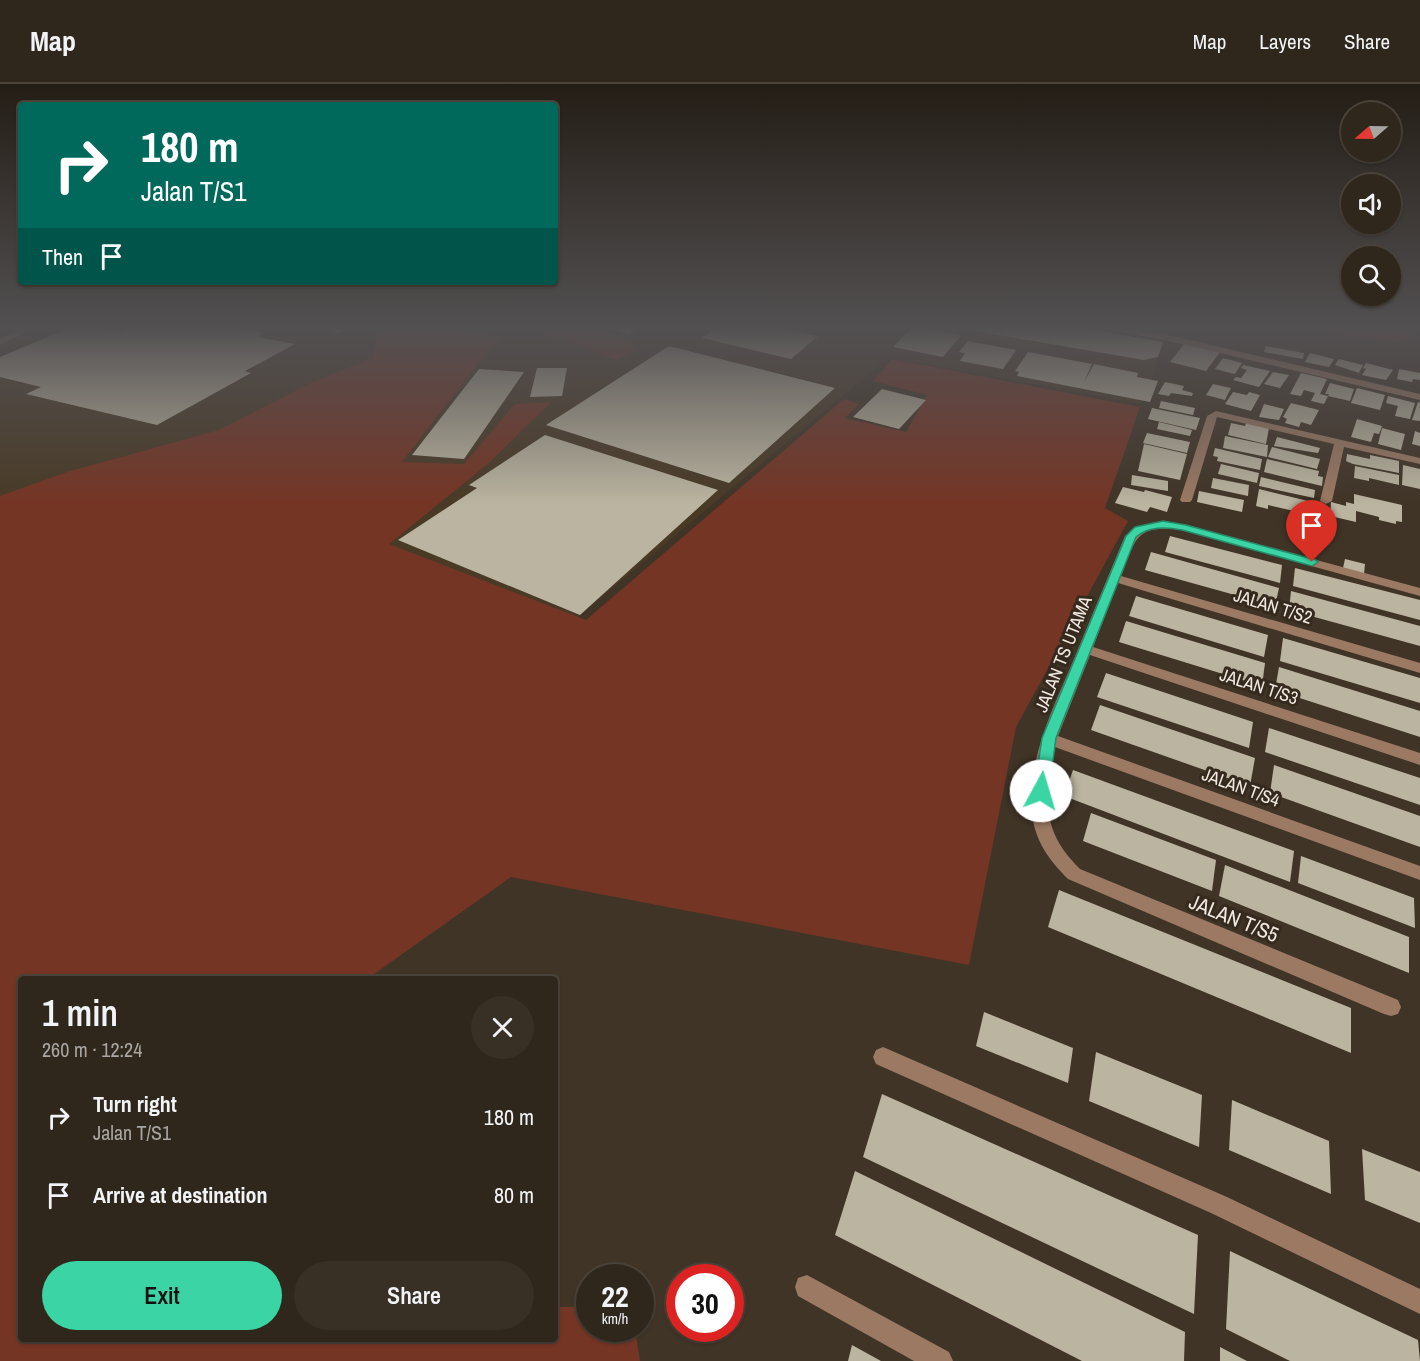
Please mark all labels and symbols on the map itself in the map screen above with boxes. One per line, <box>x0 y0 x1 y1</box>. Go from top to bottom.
north arrow <box>1341 102 1401 162</box>
pin <box>1286 500 1337 562</box>
street label: JALAN T/S2 <box>1231 582 1315 630</box>
street label: JALAN TS UTAMA <box>1028 592 1098 716</box>
street label: JALAN T/S3 <box>1217 662 1301 710</box>
position arrow <box>1009 759 1073 823</box>
street label: JALAN T/S4 <box>1199 761 1283 813</box>
street label: JALAN T/S5 <box>1185 887 1283 949</box>
speed limit sign: 30 <box>666 1264 744 1342</box>

